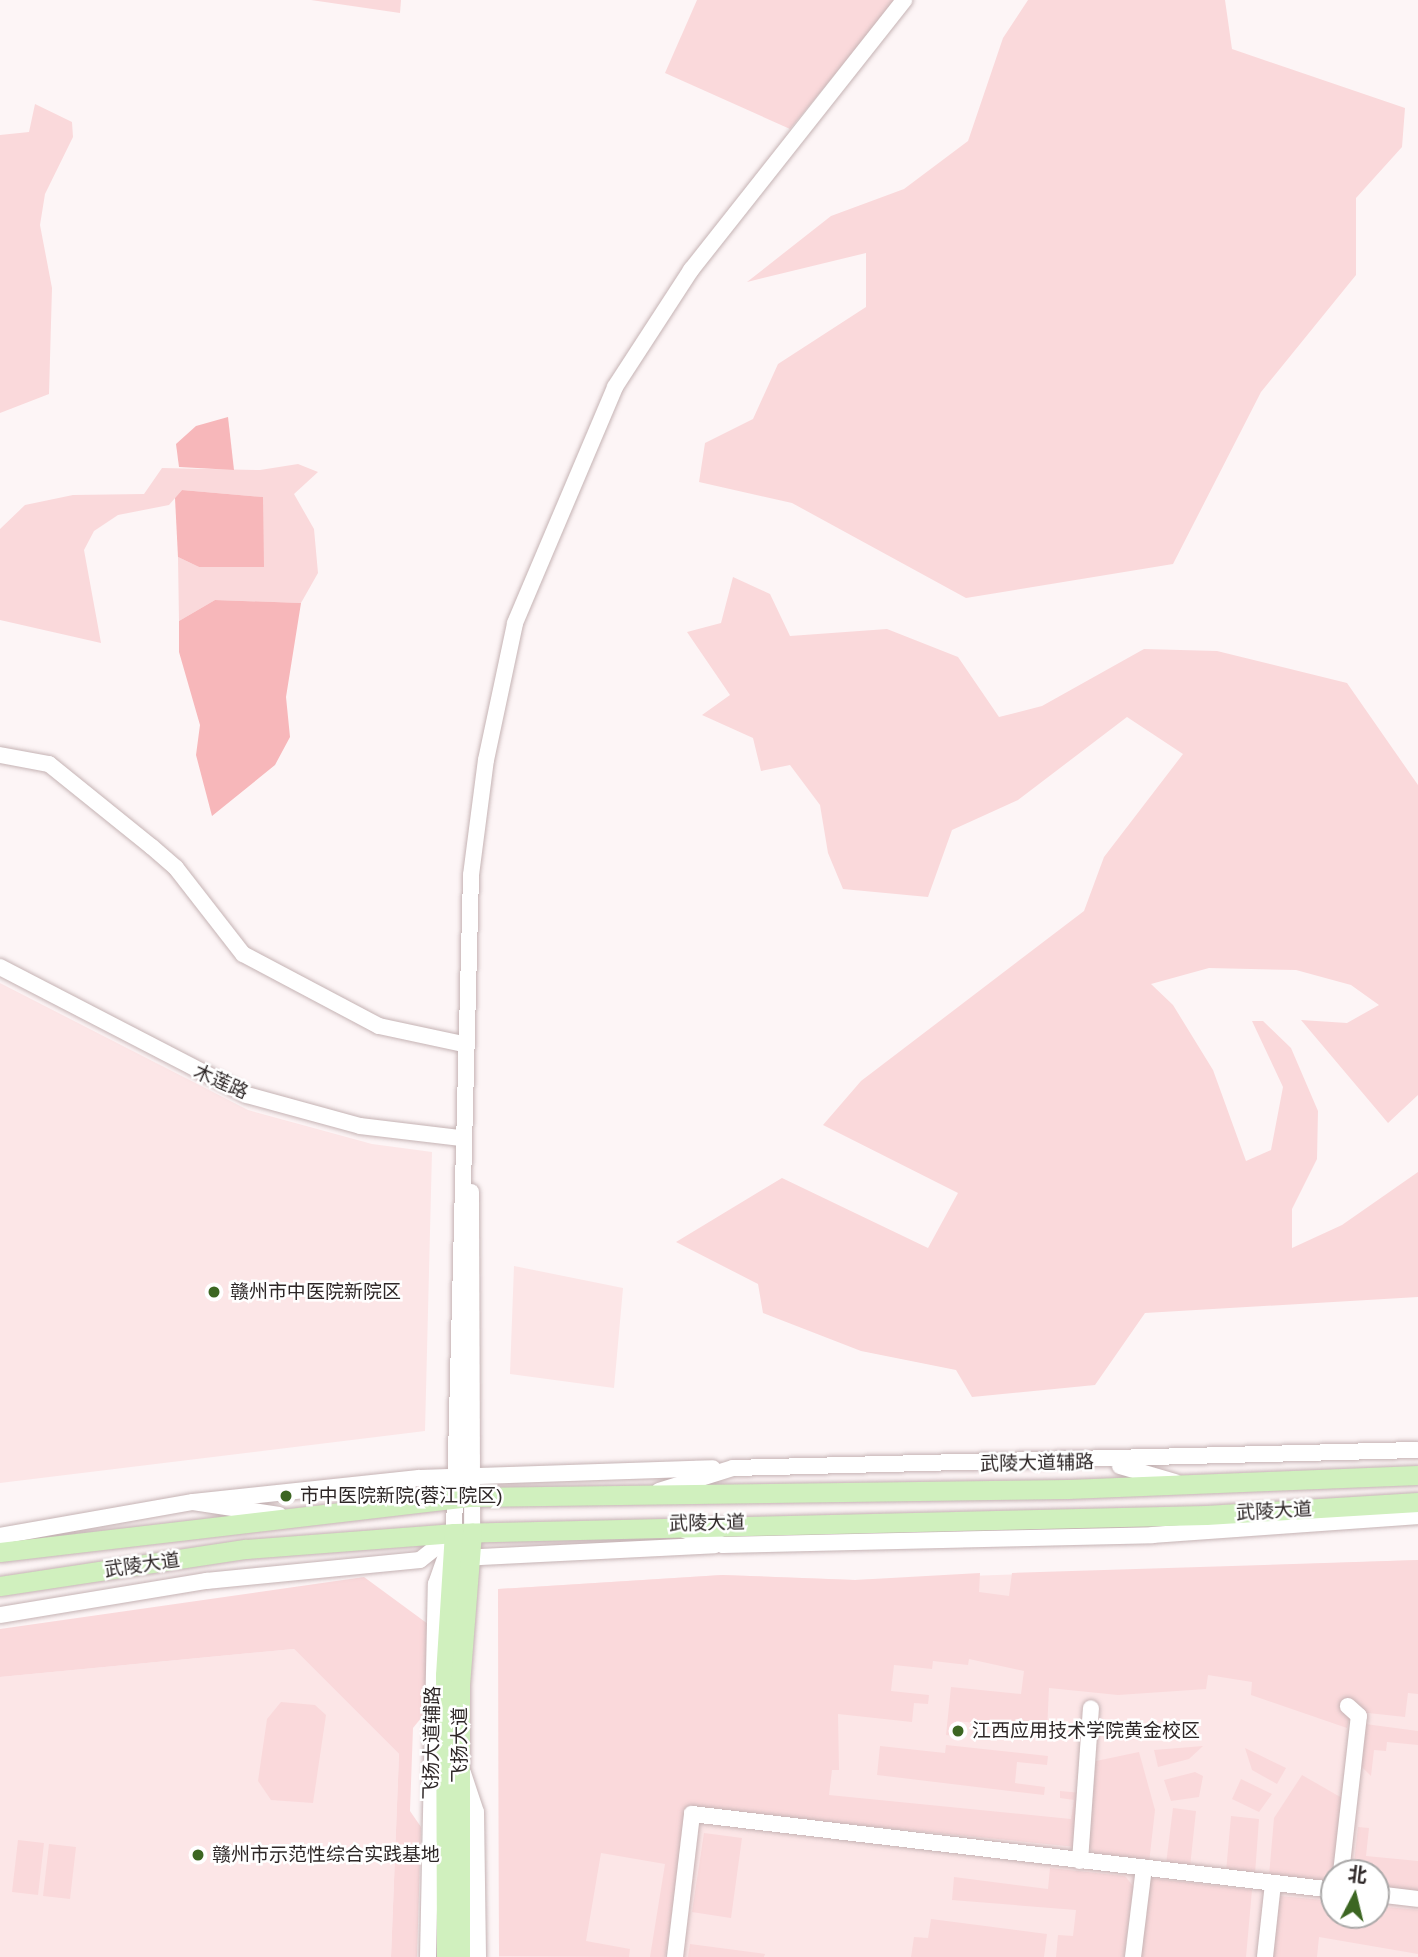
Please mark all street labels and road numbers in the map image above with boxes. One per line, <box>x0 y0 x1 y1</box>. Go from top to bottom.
street label: 木莲路 <box>190 1060 252 1104</box>
street label: 武陵大道辅路 <box>980 1451 1094 1475</box>
street label: 武陵大道 <box>1235 1498 1313 1524</box>
street label: 武陵大道 <box>669 1511 745 1535</box>
street label: 武陵大道 <box>103 1548 181 1582</box>
street label: 飞扬大道辅路 <box>420 1686 444 1800</box>
street label: 飞扬大道 <box>449 1707 471 1783</box>

